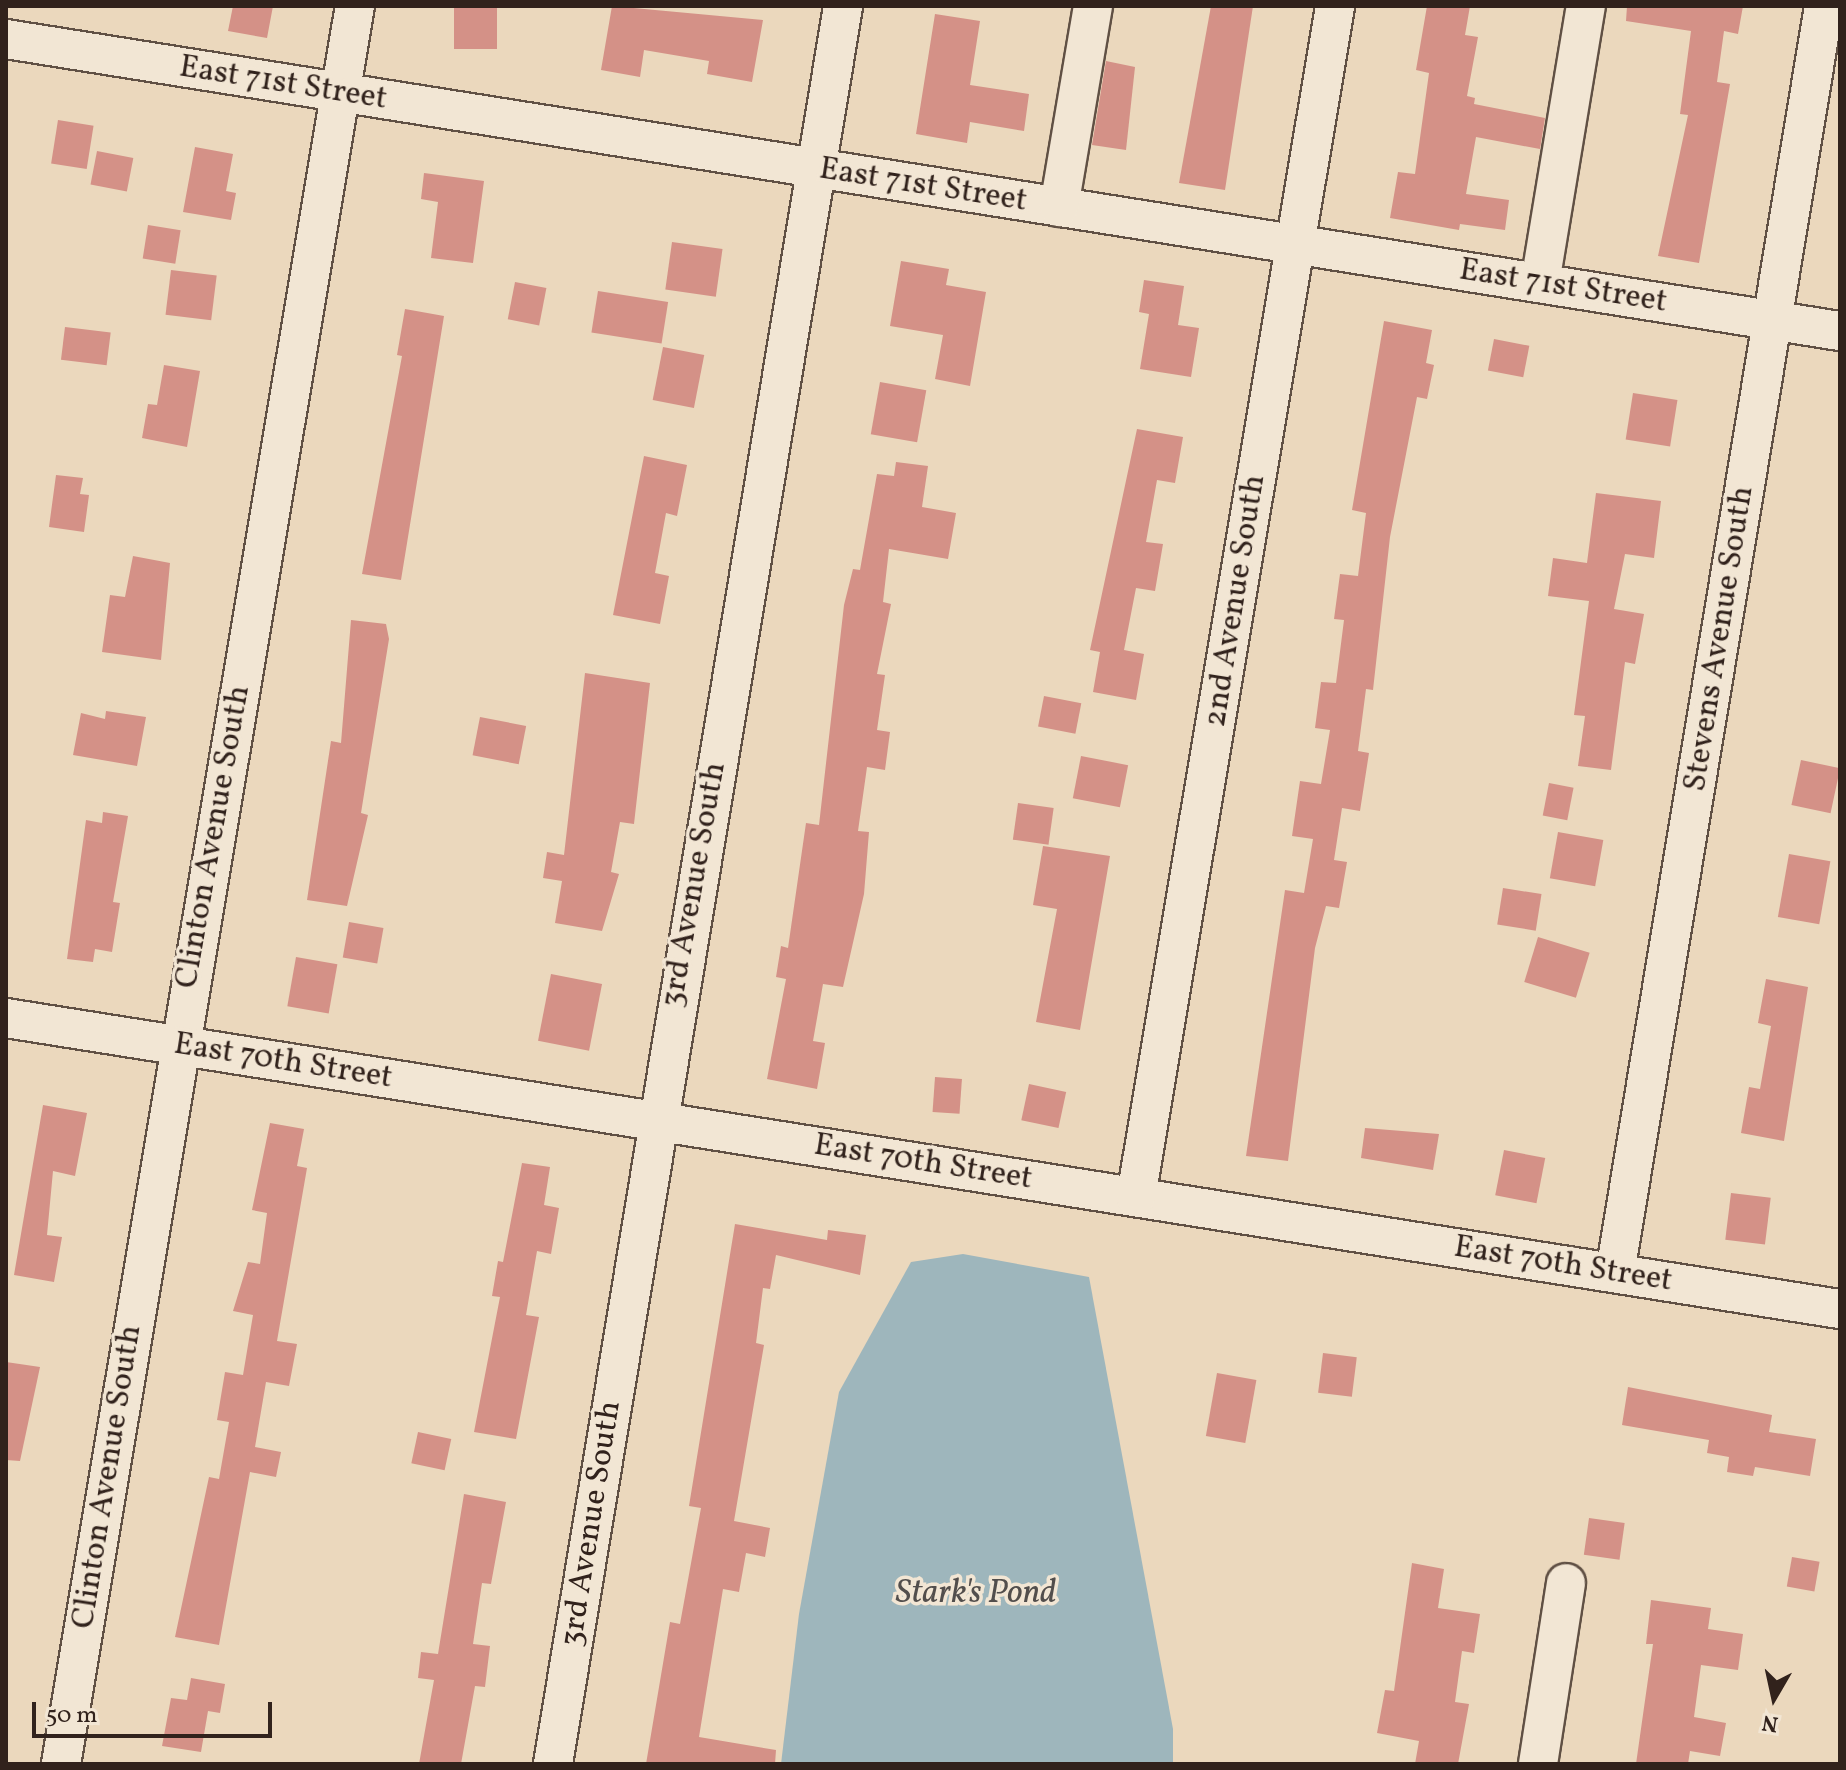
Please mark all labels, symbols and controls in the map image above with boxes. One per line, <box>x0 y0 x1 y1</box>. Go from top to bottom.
street label: East 71st Street <box>176 49 390 119</box>
street label: East 71st Street <box>816 151 1030 221</box>
street label: East 71st Street <box>1456 252 1670 322</box>
street label: 2nd Avenue South <box>1197 472 1275 730</box>
street label: Stevens Avenue South <box>1677 484 1763 794</box>
street label: Clinton Avenue South <box>168 683 260 991</box>
street label: 3rd Avenue South <box>655 759 735 1011</box>
street label: East 70th Street <box>171 1026 395 1098</box>
street label: East 70th Street <box>811 1127 1035 1199</box>
street label: East 70th Street <box>1451 1229 1675 1301</box>
street label: Clinton Avenue South <box>65 1323 151 1631</box>
street label: 3rd Avenue South <box>554 1398 630 1650</box>
water label: Stark's Pond <box>896 1574 1056 1614</box>
north arrow <box>1734 1658 1814 1738</box>
scale bar <box>36 1686 276 1736</box>
text: 50 m <box>46 1699 98 1733</box>
text: N <box>1760 1706 1780 1739</box>

